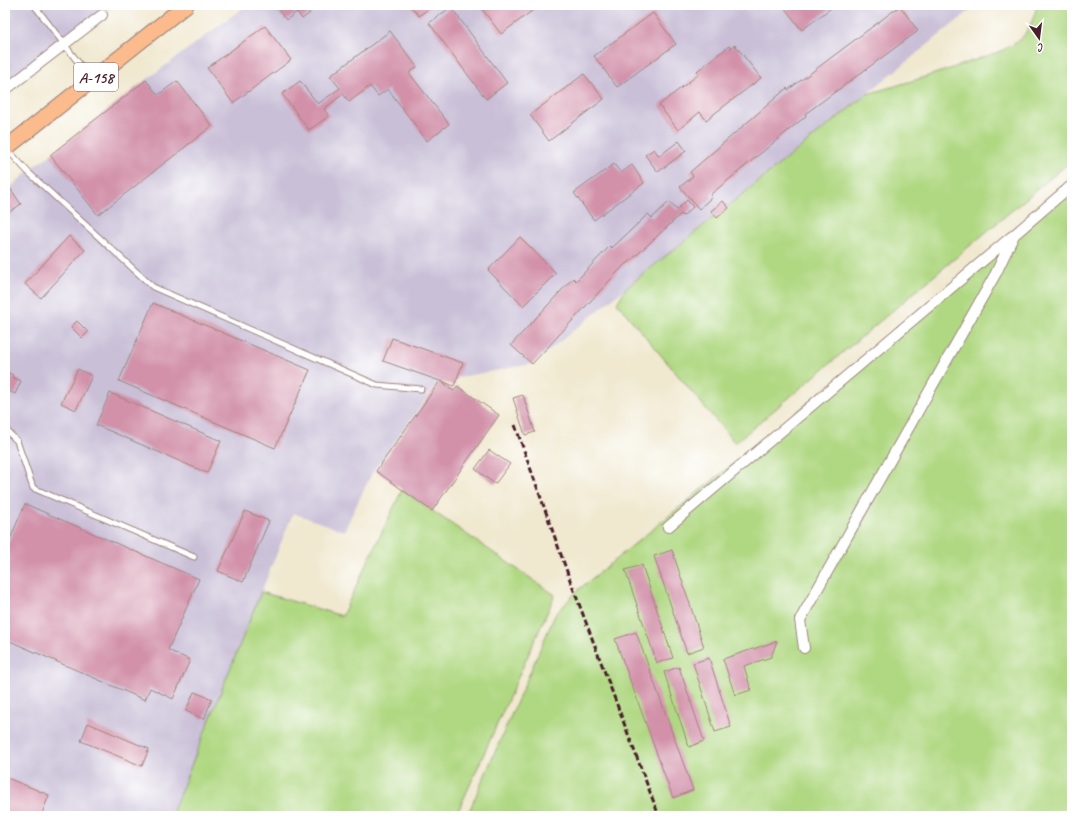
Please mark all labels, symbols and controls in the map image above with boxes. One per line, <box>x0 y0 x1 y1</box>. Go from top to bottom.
north arrow <box>1019 18 1059 58</box>
text: С <box>1036 40 1046 56</box>
road number: А-158 <box>74 63 118 91</box>

